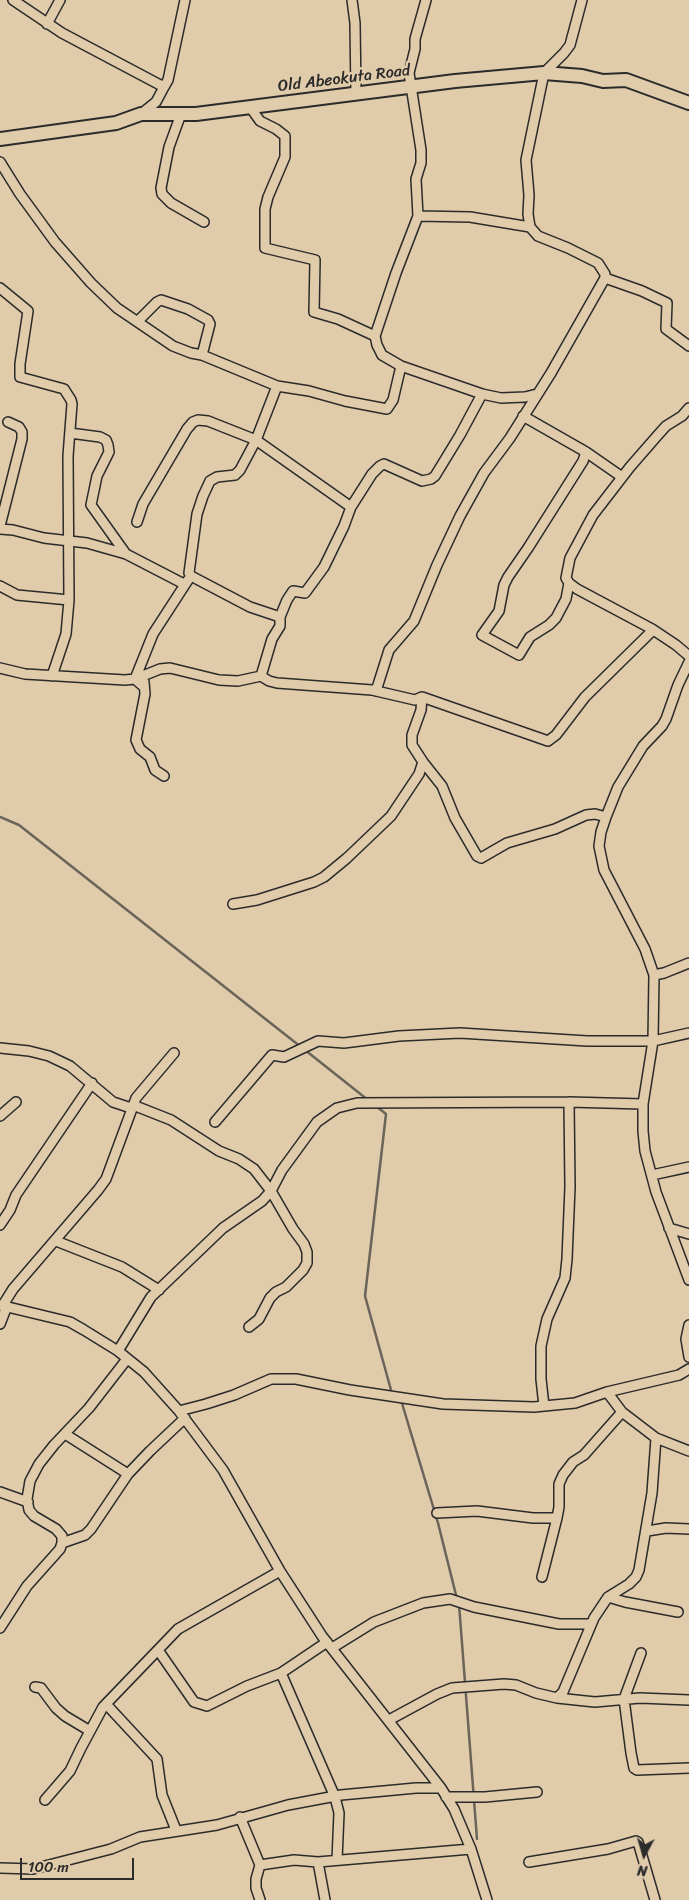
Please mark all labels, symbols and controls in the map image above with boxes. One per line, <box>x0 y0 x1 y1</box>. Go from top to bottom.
street label: Old Abeokuta Road <box>277 61 411 97</box>
north arrow <box>619 1830 669 1880</box>
scale bar <box>22 1848 136 1880</box>
text: 100 m <box>28 1854 69 1880</box>
text: N <box>636 1857 649 1883</box>

